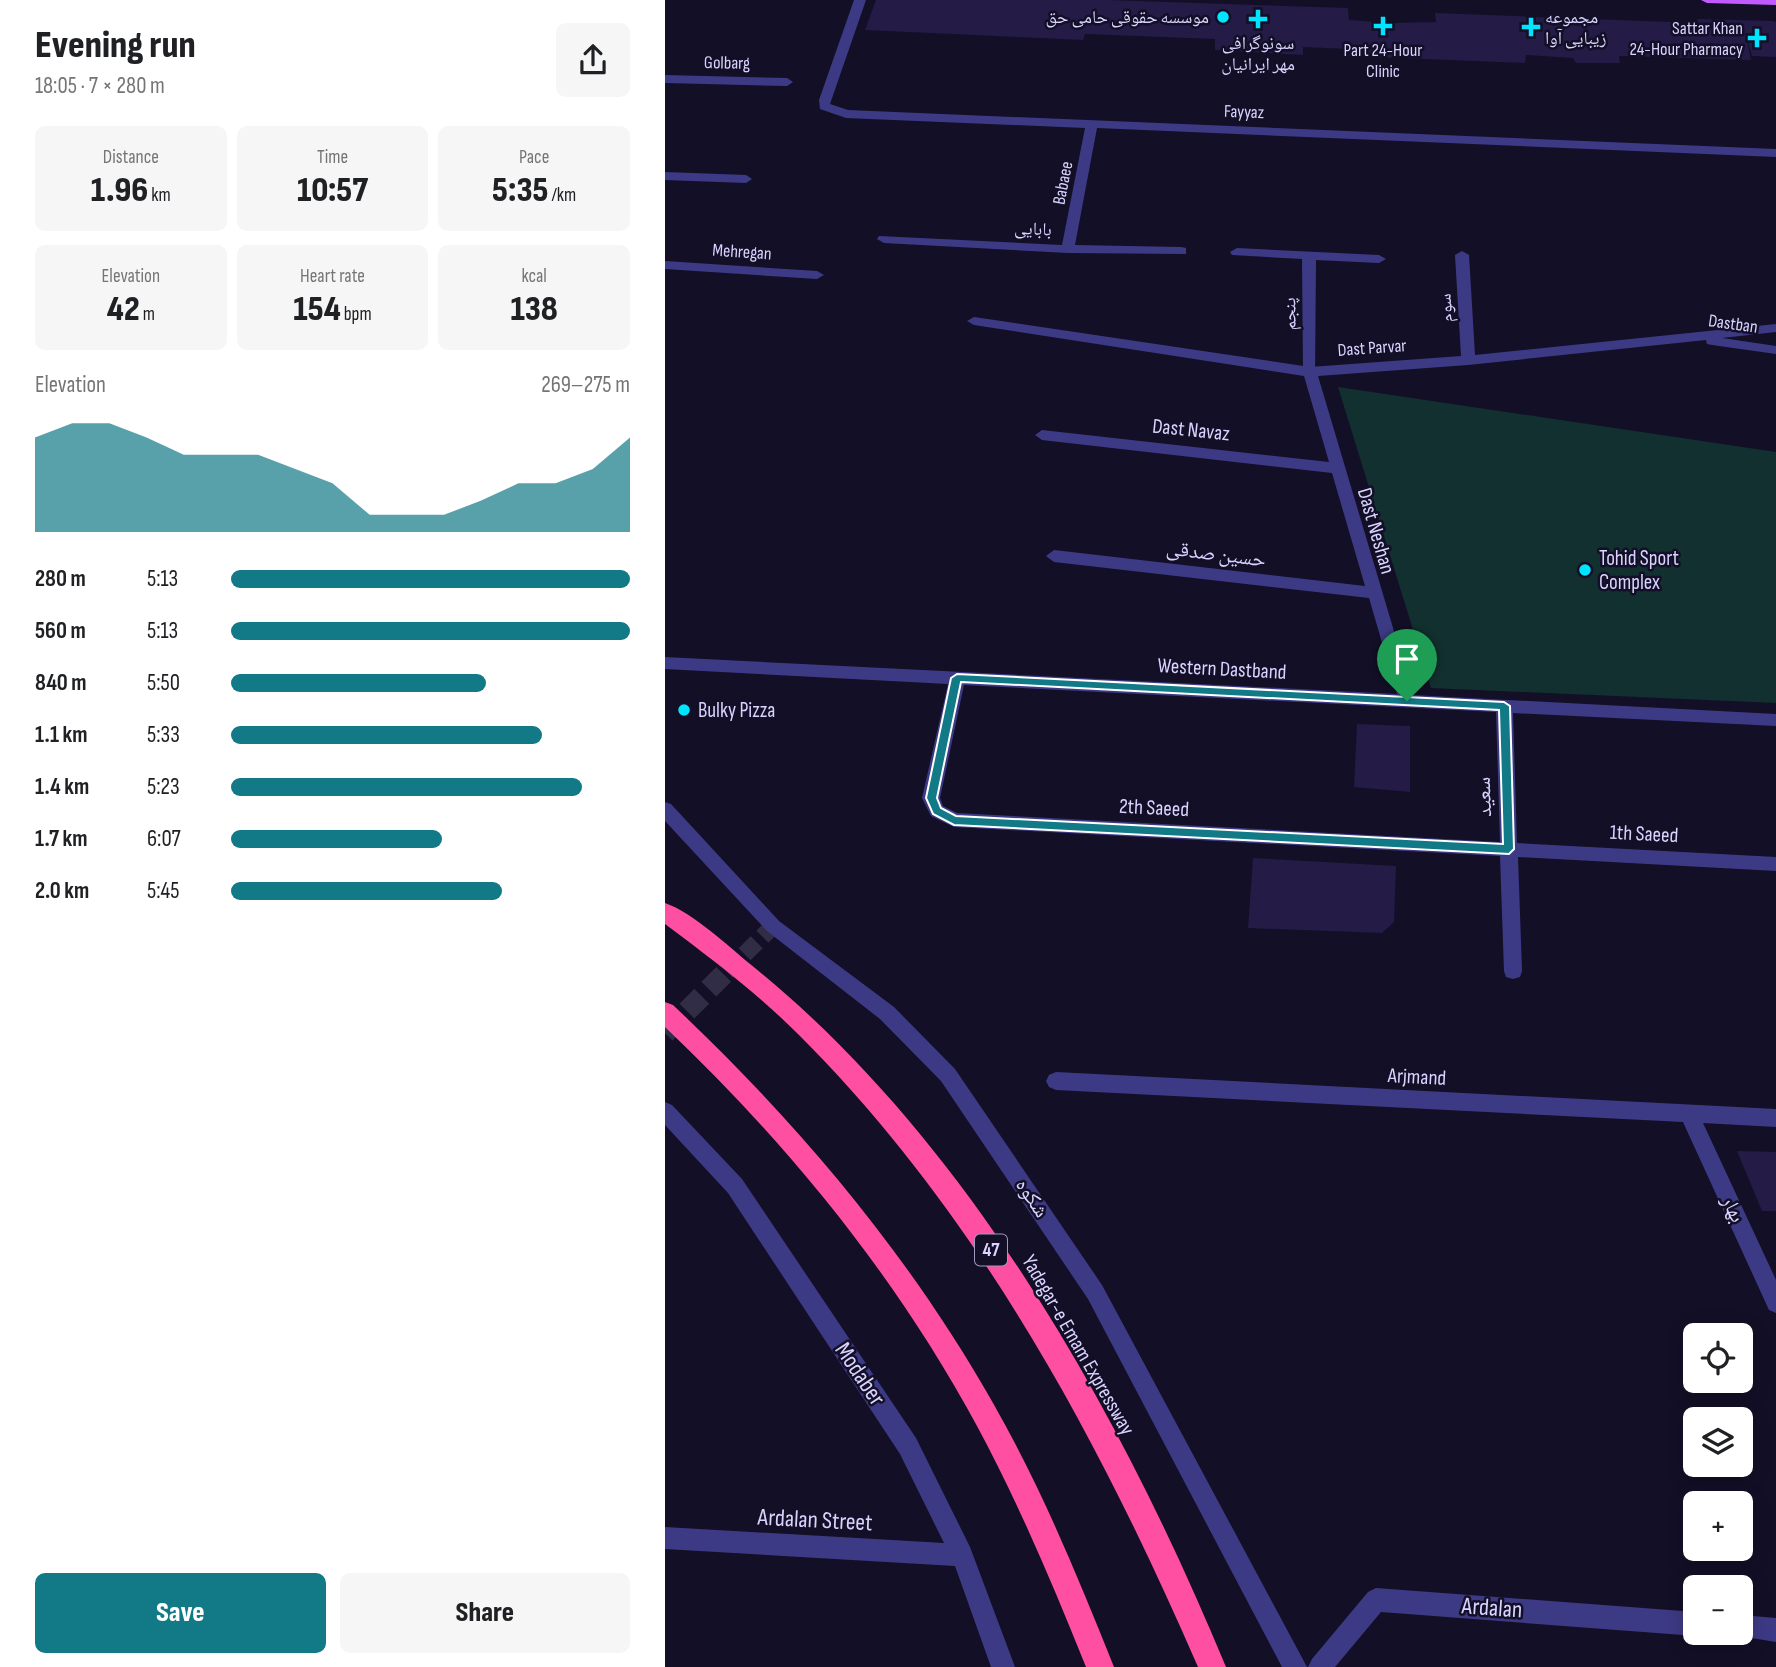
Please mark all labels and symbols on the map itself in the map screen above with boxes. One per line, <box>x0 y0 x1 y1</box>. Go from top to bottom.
place label: موسسه حقوقی حامی حق <box>1046 7 1209 28</box>
place label: مجموعه زیبایی آوا <box>1545 7 1606 49</box>
marker: موسسه حقوقی حامی حق <box>1215 9 1231 25</box>
marker: سونوگرافی مهر ایرانیان <box>1248 9 1268 29</box>
marker: Part 24-Hour Clinic <box>1373 16 1393 36</box>
place label: Sattar Khan 24-Hour Pharmacy <box>1629 18 1743 60</box>
marker: مجموعه زیبایی آوا <box>1523 19 1539 35</box>
marker: Sattar Khan 24-Hour Pharmacy <box>1749 30 1765 46</box>
place label: سونوگرافی مهر ایرانیان <box>1221 33 1295 75</box>
place label: Part 24-Hour Clinic <box>1344 40 1422 82</box>
street label: Golbarg <box>704 52 750 74</box>
street label: Fayyaz <box>1223 101 1265 123</box>
street label: Babaee <box>1049 159 1077 207</box>
street label: بابایی <box>1014 218 1052 240</box>
street label: Mehregan <box>712 239 772 265</box>
street label: سوم <box>1435 293 1458 323</box>
street label: پنجم <box>1279 297 1302 331</box>
street label: Dastban <box>1707 310 1759 338</box>
street label: Dast Parvar <box>1337 335 1407 361</box>
street label: Dast Navaz <box>1151 414 1231 447</box>
street label: Dast Neshan <box>1352 485 1400 577</box>
street label: حسین صدقی <box>1165 535 1267 573</box>
place label: Tohid Sport Complex <box>1599 546 1679 595</box>
marker: Tohid Sport Complex <box>1577 562 1593 578</box>
pin <box>1377 629 1437 701</box>
street label: Western Dastband <box>1157 653 1287 685</box>
place label: Bulky Pizza <box>698 698 775 723</box>
marker: Bulky Pizza <box>676 702 692 718</box>
street label: سعید <box>1471 777 1497 817</box>
street label: 2th Saeed <box>1118 794 1190 822</box>
street label: 1th Saeed <box>1609 820 1679 848</box>
street label: Arjmand <box>1386 1063 1447 1091</box>
street label: شکوه <box>1010 1174 1054 1222</box>
street label: بهار <box>1716 1190 1750 1227</box>
road number: 47 <box>975 1234 1007 1266</box>
street label: Yadegar-e Emam Expressway <box>1016 1251 1140 1439</box>
street label: Modaber <box>828 1337 892 1411</box>
street label: Ardalan Street <box>756 1502 873 1537</box>
street label: Ardalan <box>1460 1591 1523 1625</box>

